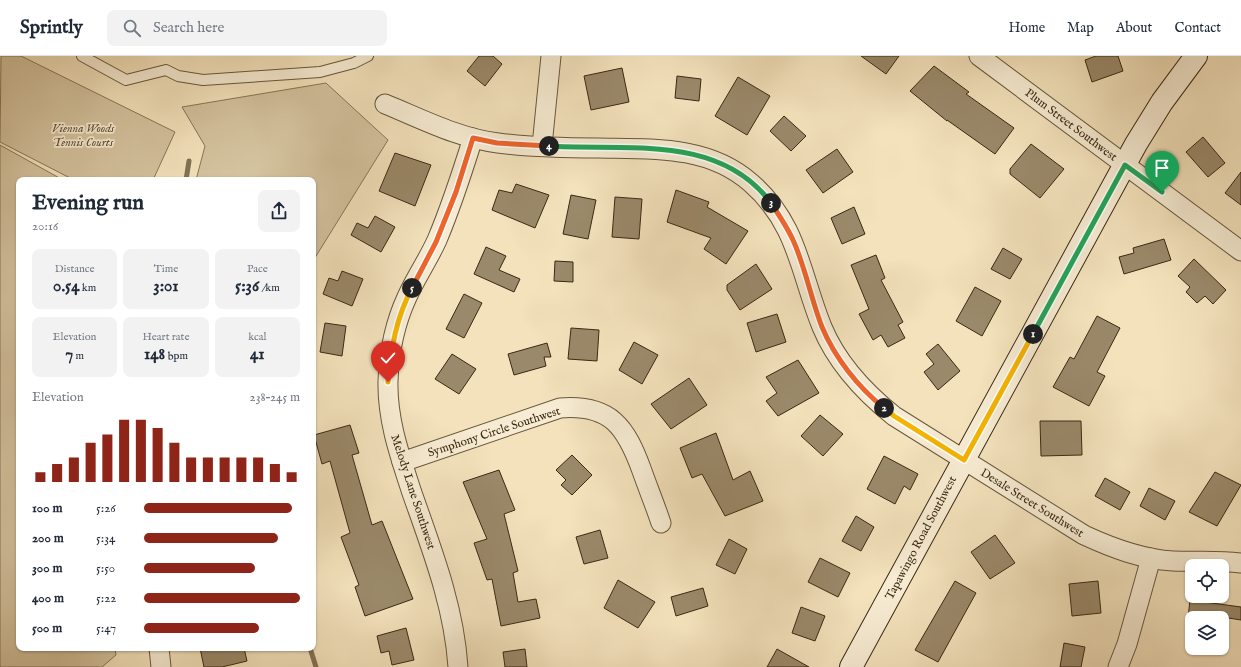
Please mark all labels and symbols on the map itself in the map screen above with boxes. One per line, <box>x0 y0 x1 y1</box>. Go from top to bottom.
street label: Plum Street Southwest <box>1022 85 1120 165</box>
park label: Vienna Woods Tennis Courts <box>52 121 115 150</box>
pin: 4 <box>539 136 559 156</box>
pin <box>1145 151 1179 192</box>
pin: 3 <box>761 193 781 213</box>
pin: 5 <box>402 278 422 298</box>
pin: 1 <box>1023 324 1043 344</box>
pin <box>371 341 405 382</box>
pin: 2 <box>874 398 894 418</box>
street label: Symphony Circle Southwest <box>426 403 563 462</box>
street label: Melody Lane Southwest <box>387 432 439 552</box>
street label: Desale Street Southwest <box>978 465 1086 541</box>
street label: Tapawingo Road Southwest <box>882 474 961 603</box>

